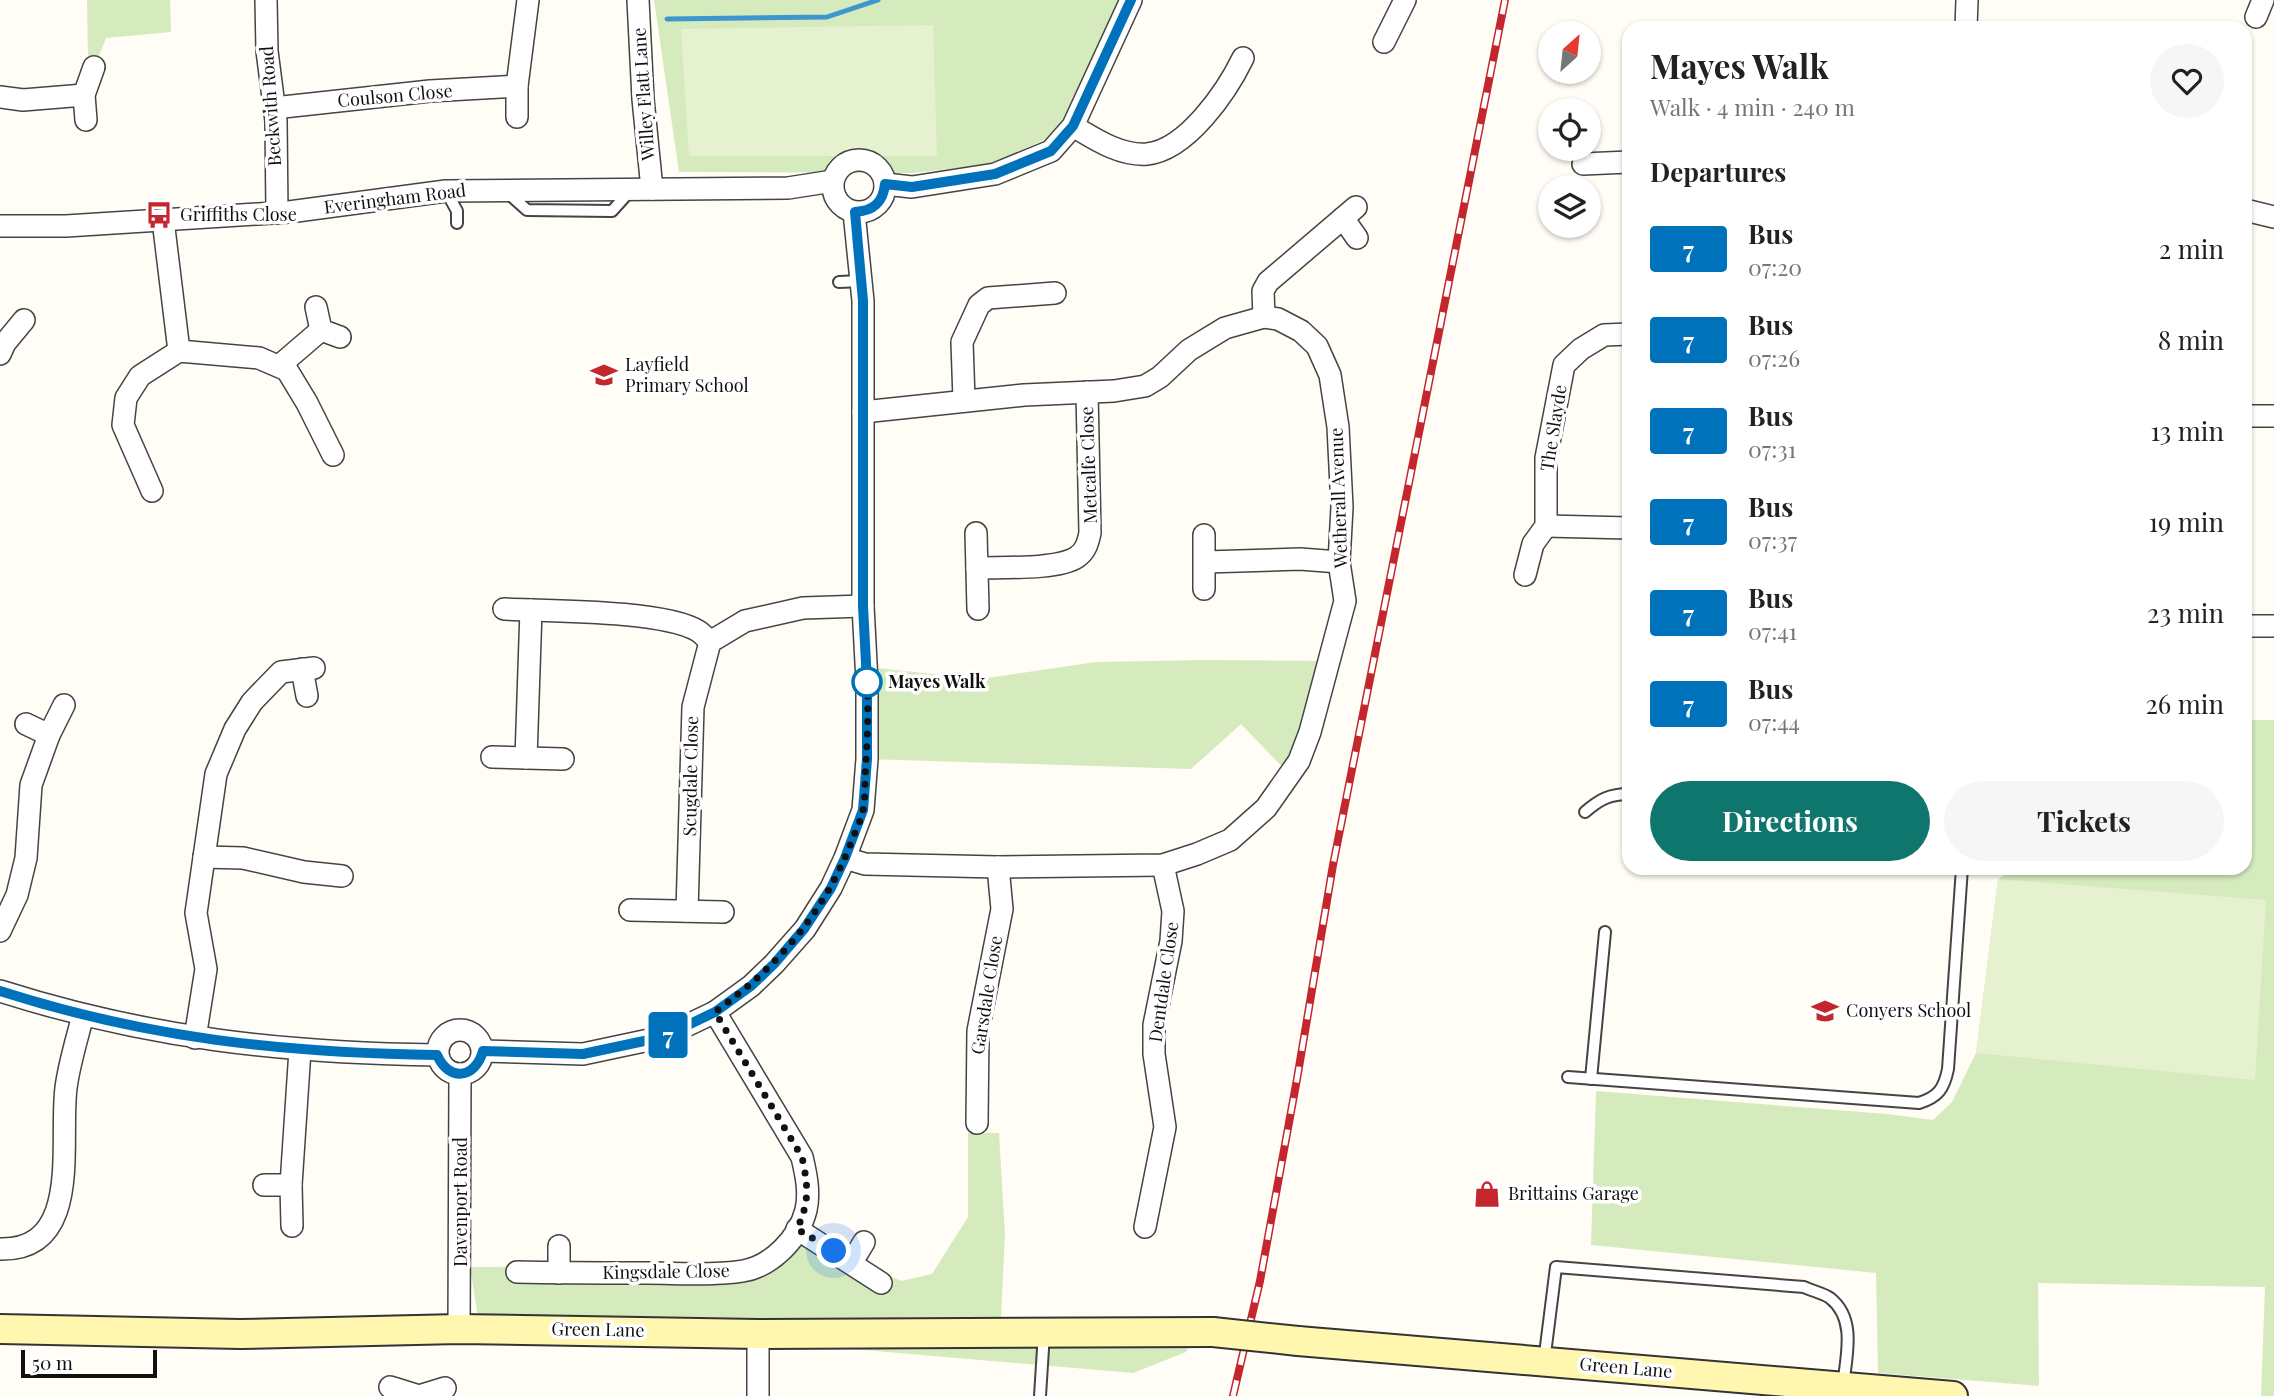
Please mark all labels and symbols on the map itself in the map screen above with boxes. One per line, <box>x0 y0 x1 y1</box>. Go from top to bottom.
north arrow <box>1538 21 1601 84</box>
street label: Willey Flatt Lane <box>626 27 660 162</box>
street label: Beckwith Road <box>254 45 286 167</box>
street label: Coulson Close <box>336 78 453 112</box>
street label: Everingham Road <box>322 177 468 219</box>
bus stop icon: Griffiths Close <box>144 200 174 230</box>
place label: Griffiths Close <box>180 202 297 226</box>
place label: Layfield Primary School <box>625 352 749 397</box>
school or university icon: Layfield Primary School <box>589 360 619 390</box>
street label: The Slayde <box>1534 383 1572 473</box>
street label: Metcalfe Close <box>1074 406 1102 524</box>
street label: Wetherall Avenue <box>1324 427 1352 570</box>
marker: Mayes Walk <box>852 667 882 697</box>
place label: Mayes Walk <box>888 669 986 693</box>
street label: Scugdale Close <box>677 715 703 836</box>
street label: Dentdale Close <box>1143 920 1183 1044</box>
street label: Garsdale Close <box>965 934 1007 1056</box>
school or university icon: Conyers School <box>1810 996 1840 1026</box>
place label: Conyers School <box>1846 998 1971 1022</box>
line badge: 7 <box>645 1012 691 1058</box>
street label: Davenport Road <box>448 1136 472 1267</box>
shop icon: Brittains Garage <box>1472 1179 1502 1209</box>
place label: Brittains Garage <box>1508 1181 1639 1205</box>
your location <box>816 1233 851 1268</box>
street label: Kingsdale Close <box>602 1258 730 1284</box>
street label: Green Lane <box>551 1316 645 1342</box>
scale bar <box>21 1347 158 1379</box>
street label: Green Lane <box>1579 1351 1674 1383</box>

